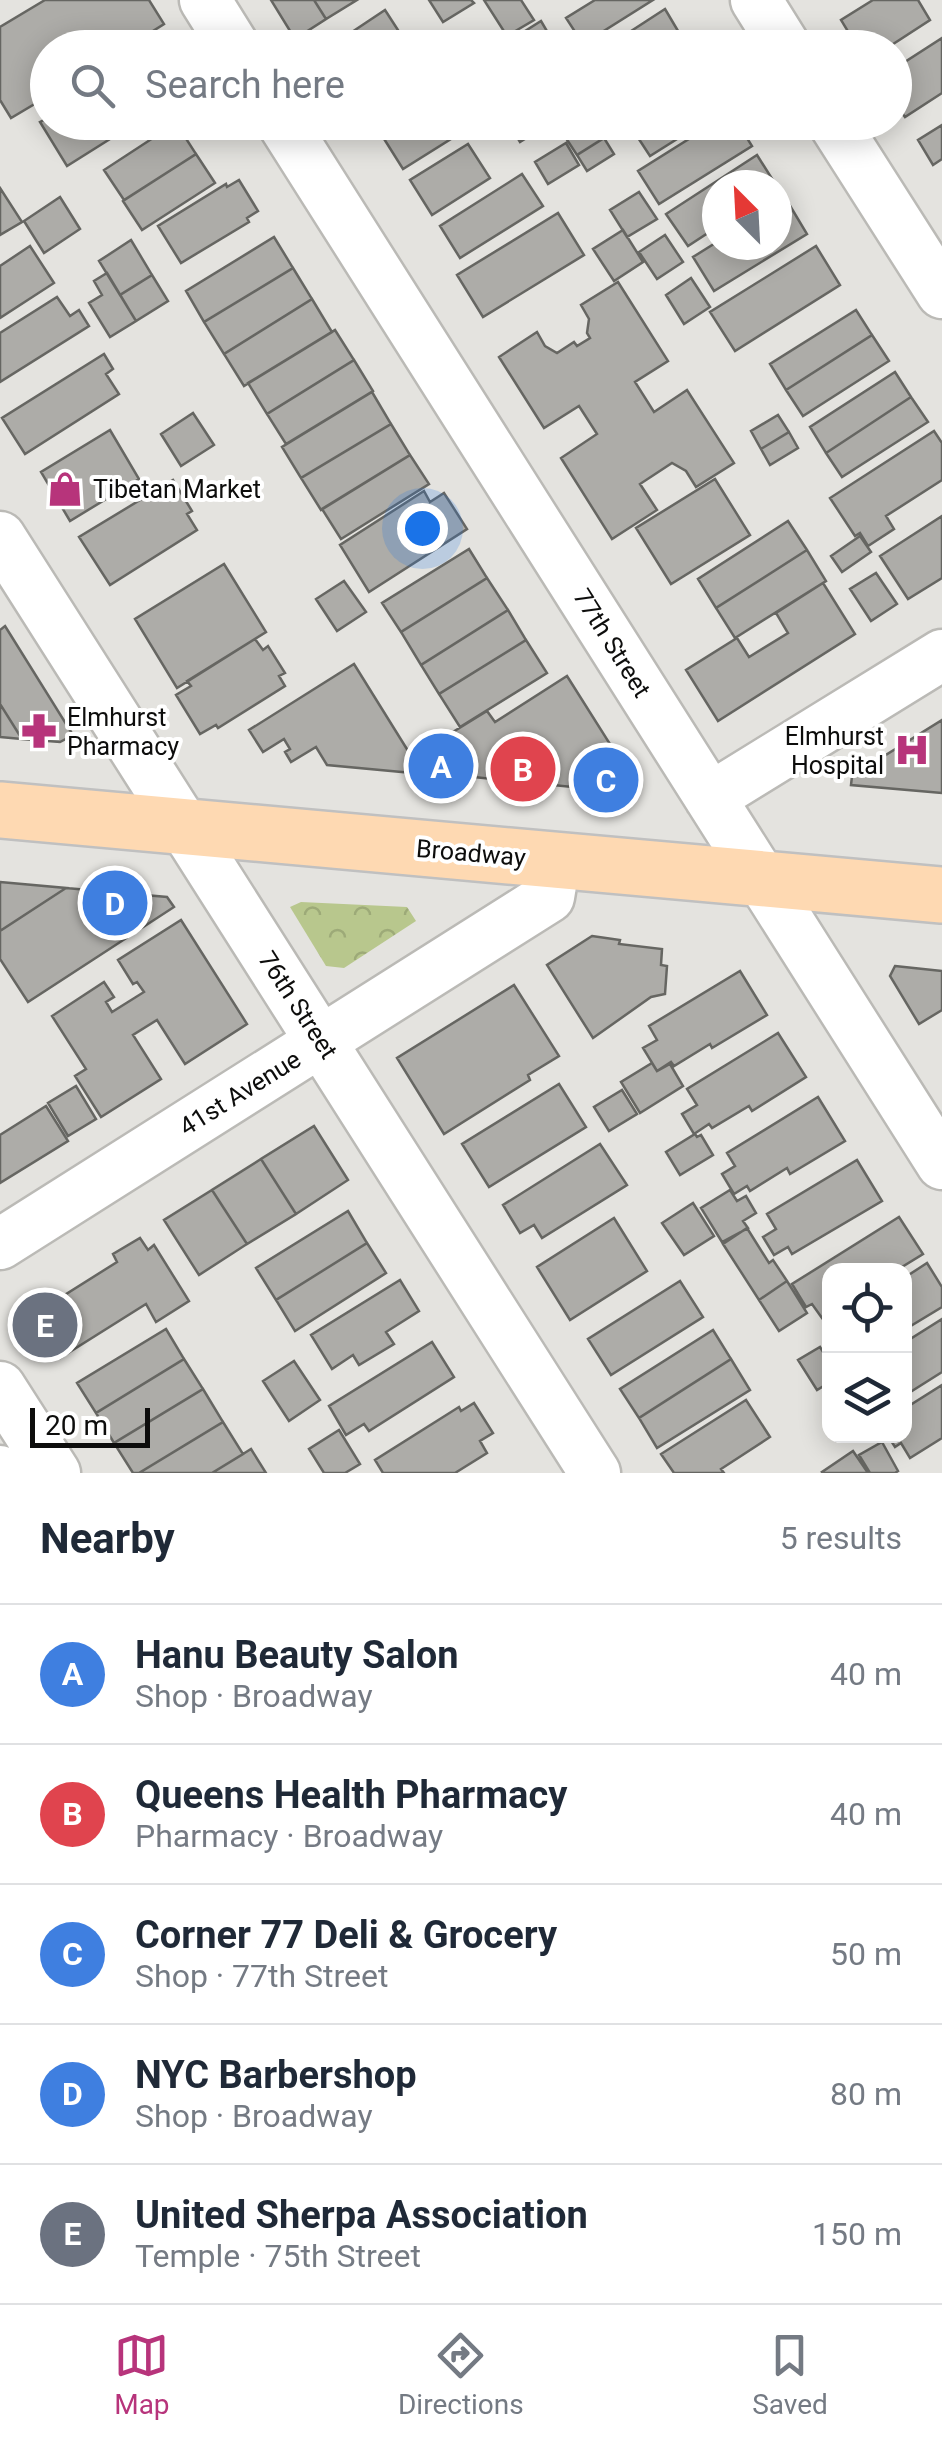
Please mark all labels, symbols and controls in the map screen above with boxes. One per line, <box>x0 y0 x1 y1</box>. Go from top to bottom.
search box <box>30 30 912 140</box>
icon: search <box>65 58 120 113</box>
text: Search here <box>145 63 345 107</box>
north arrow <box>702 170 792 260</box>
shop icon: Tibetan Market <box>46 470 84 508</box>
place label: Tibetan Market <box>93 475 261 504</box>
your location <box>397 503 448 554</box>
street label: 77th Street <box>567 583 657 703</box>
place label: Elmhurst Pharmacy <box>67 703 179 761</box>
pharmacy icon: Elmhurst Pharmacy <box>20 712 58 750</box>
place label: Elmhurst Hospital <box>785 722 884 780</box>
pin: A <box>408 728 474 804</box>
hospital icon: Elmhurst Hospital <box>893 731 931 769</box>
pin: B <box>490 732 556 806</box>
pin: C <box>574 742 638 818</box>
street label: Broadway <box>415 834 527 872</box>
pin: D <box>82 866 148 940</box>
street label: 76th Street <box>253 946 343 1064</box>
street label: 41st Avenue <box>174 1044 306 1142</box>
map controls <box>822 1263 912 1443</box>
button: locate <box>822 1263 912 1353</box>
pin: E <box>12 1288 78 1362</box>
button: layers <box>822 1353 912 1443</box>
scale bar <box>30 1403 150 1448</box>
text: 20 m <box>45 1409 108 1442</box>
text: Nearby <box>40 1514 175 1563</box>
text: 5 results <box>780 1519 902 1557</box>
text: Hanu Beauty Salon <box>135 1633 459 1677</box>
text: A <box>62 1655 83 1693</box>
text: 40 m <box>830 1655 902 1693</box>
text: Shop · Broadway <box>135 1677 373 1715</box>
text: Queens Health Pharmacy <box>135 1773 567 1817</box>
text: B <box>62 1795 83 1833</box>
text: 40 m <box>830 1795 902 1833</box>
text: Pharmacy · Broadway <box>135 1817 443 1855</box>
text: Corner 77 Deli & Grocery <box>135 1913 557 1957</box>
text: C <box>62 1935 83 1973</box>
text: 50 m <box>830 1935 902 1973</box>
text: Shop · 77th Street <box>135 1957 389 1995</box>
text: NYC Barbershop <box>135 2053 417 2097</box>
text: D <box>62 2075 83 2113</box>
text: 80 m <box>830 2075 902 2113</box>
text: Shop · Broadway <box>135 2097 373 2135</box>
text: United Sherpa Association <box>135 2193 588 2237</box>
text: E <box>64 2215 82 2253</box>
text: 150 m <box>812 2215 902 2253</box>
text: Temple · 75th Street <box>135 2237 421 2275</box>
tab: Map <box>114 2328 170 2421</box>
tab: Directions <box>398 2328 524 2421</box>
tab: Saved <box>752 2328 828 2421</box>

